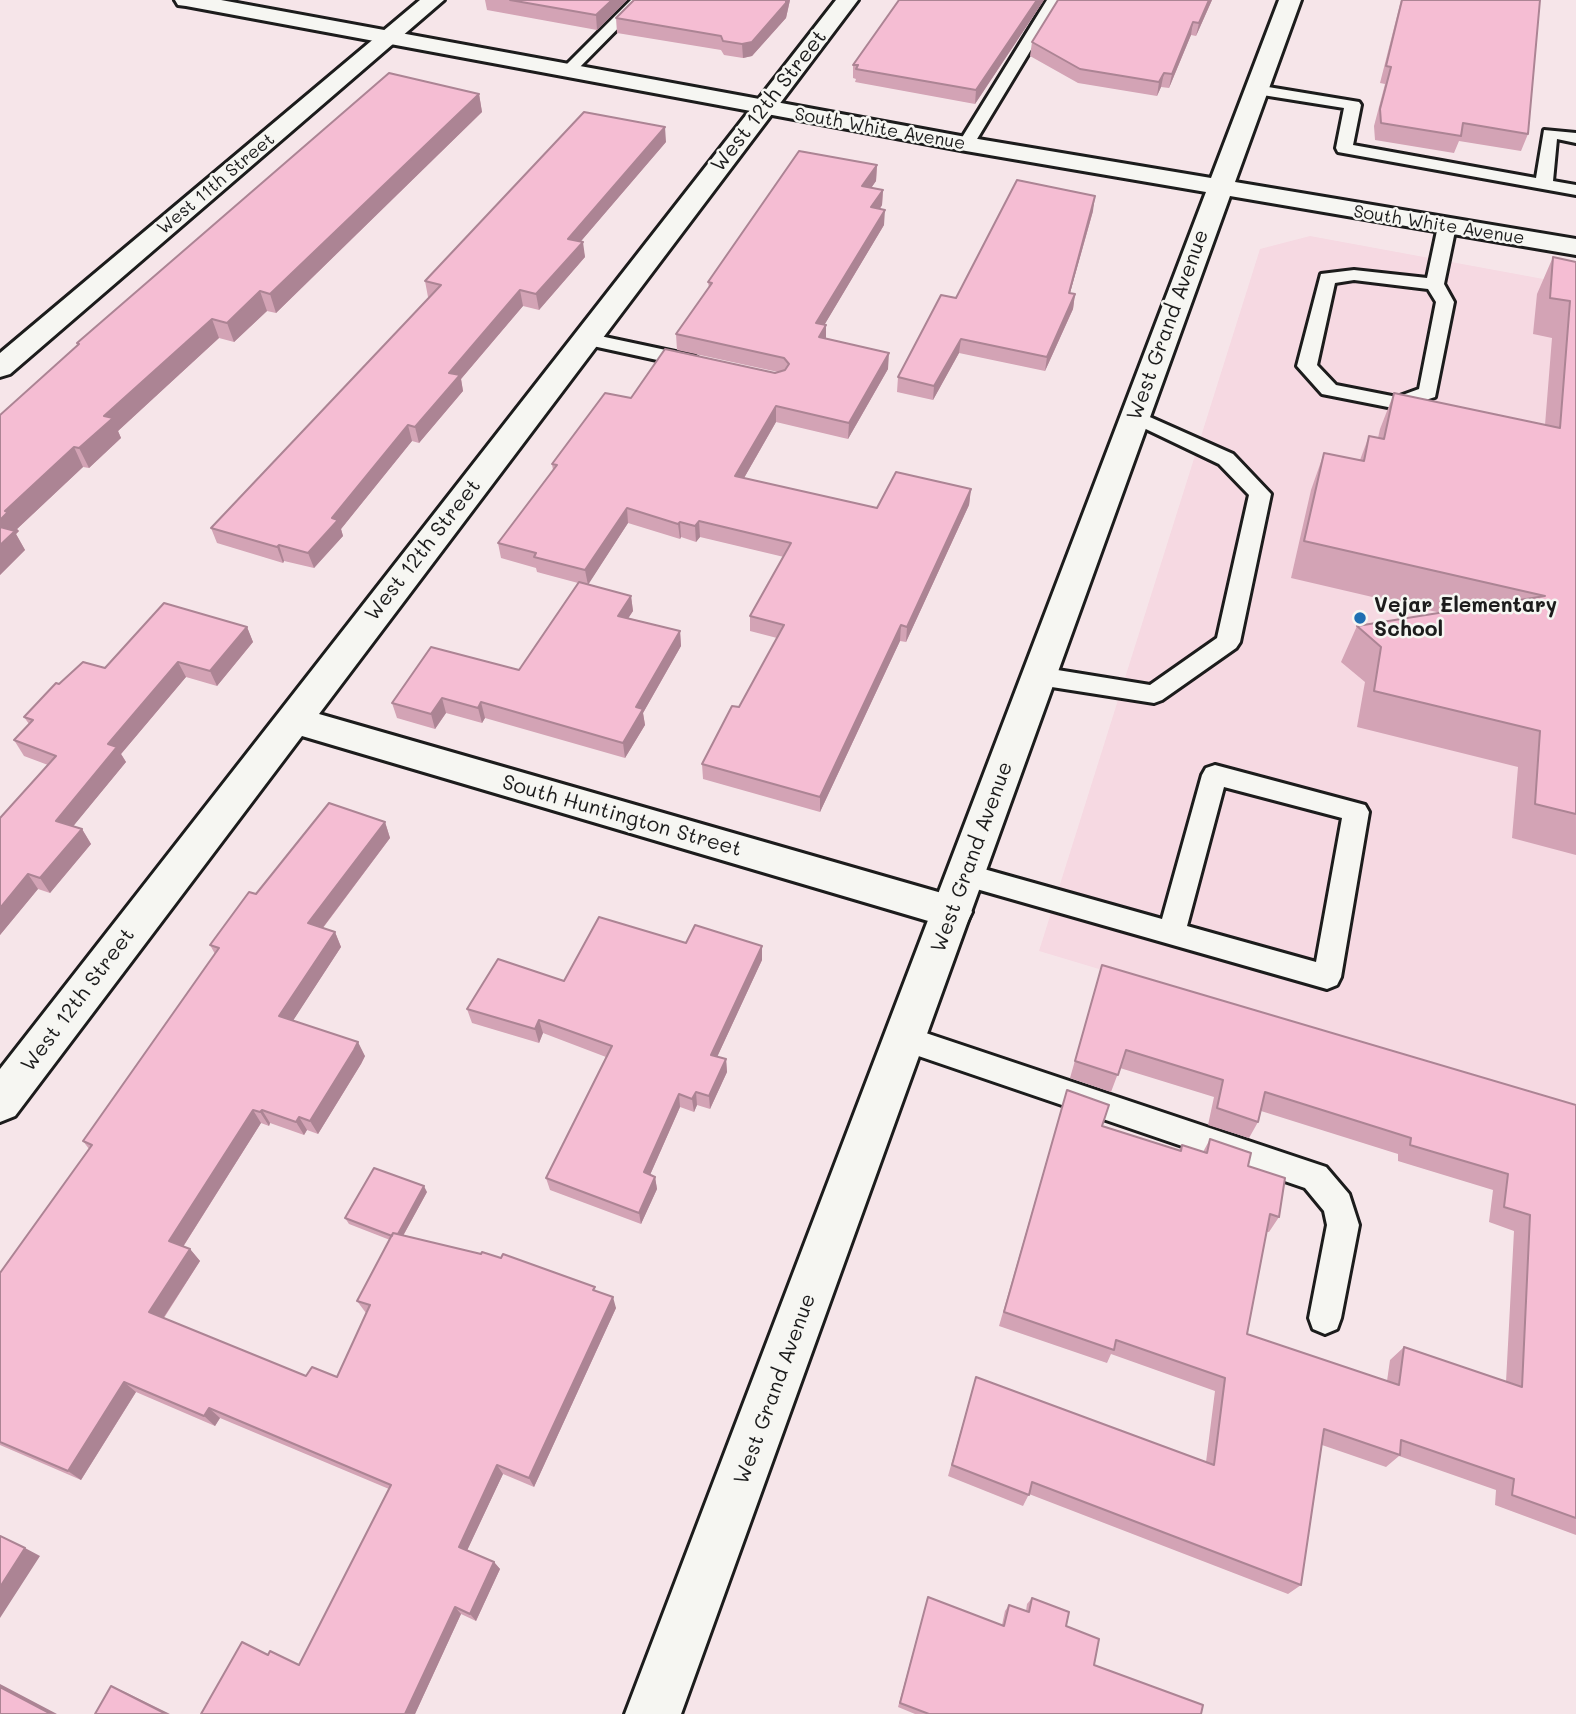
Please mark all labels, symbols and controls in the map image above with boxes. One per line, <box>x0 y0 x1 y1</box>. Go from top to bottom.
street label: West 12th Street <box>706 25 832 177</box>
street label: South White Avenue <box>793 103 967 155</box>
street label: West 11th Street <box>153 129 279 239</box>
street label: South White Avenue <box>1352 201 1526 249</box>
street label: West Grand Avenue <box>1122 226 1214 424</box>
street label: West 12th Street <box>360 474 486 626</box>
place label: Vejar Elementary School <box>1374 593 1557 643</box>
marker: Vejar Elementary School <box>1352 610 1368 626</box>
street label: West Grand Avenue <box>926 758 1018 956</box>
street label: South Huntington Street <box>499 770 745 862</box>
street label: West 12th Street <box>16 923 140 1077</box>
street label: West Grand Avenue <box>729 1290 821 1488</box>

